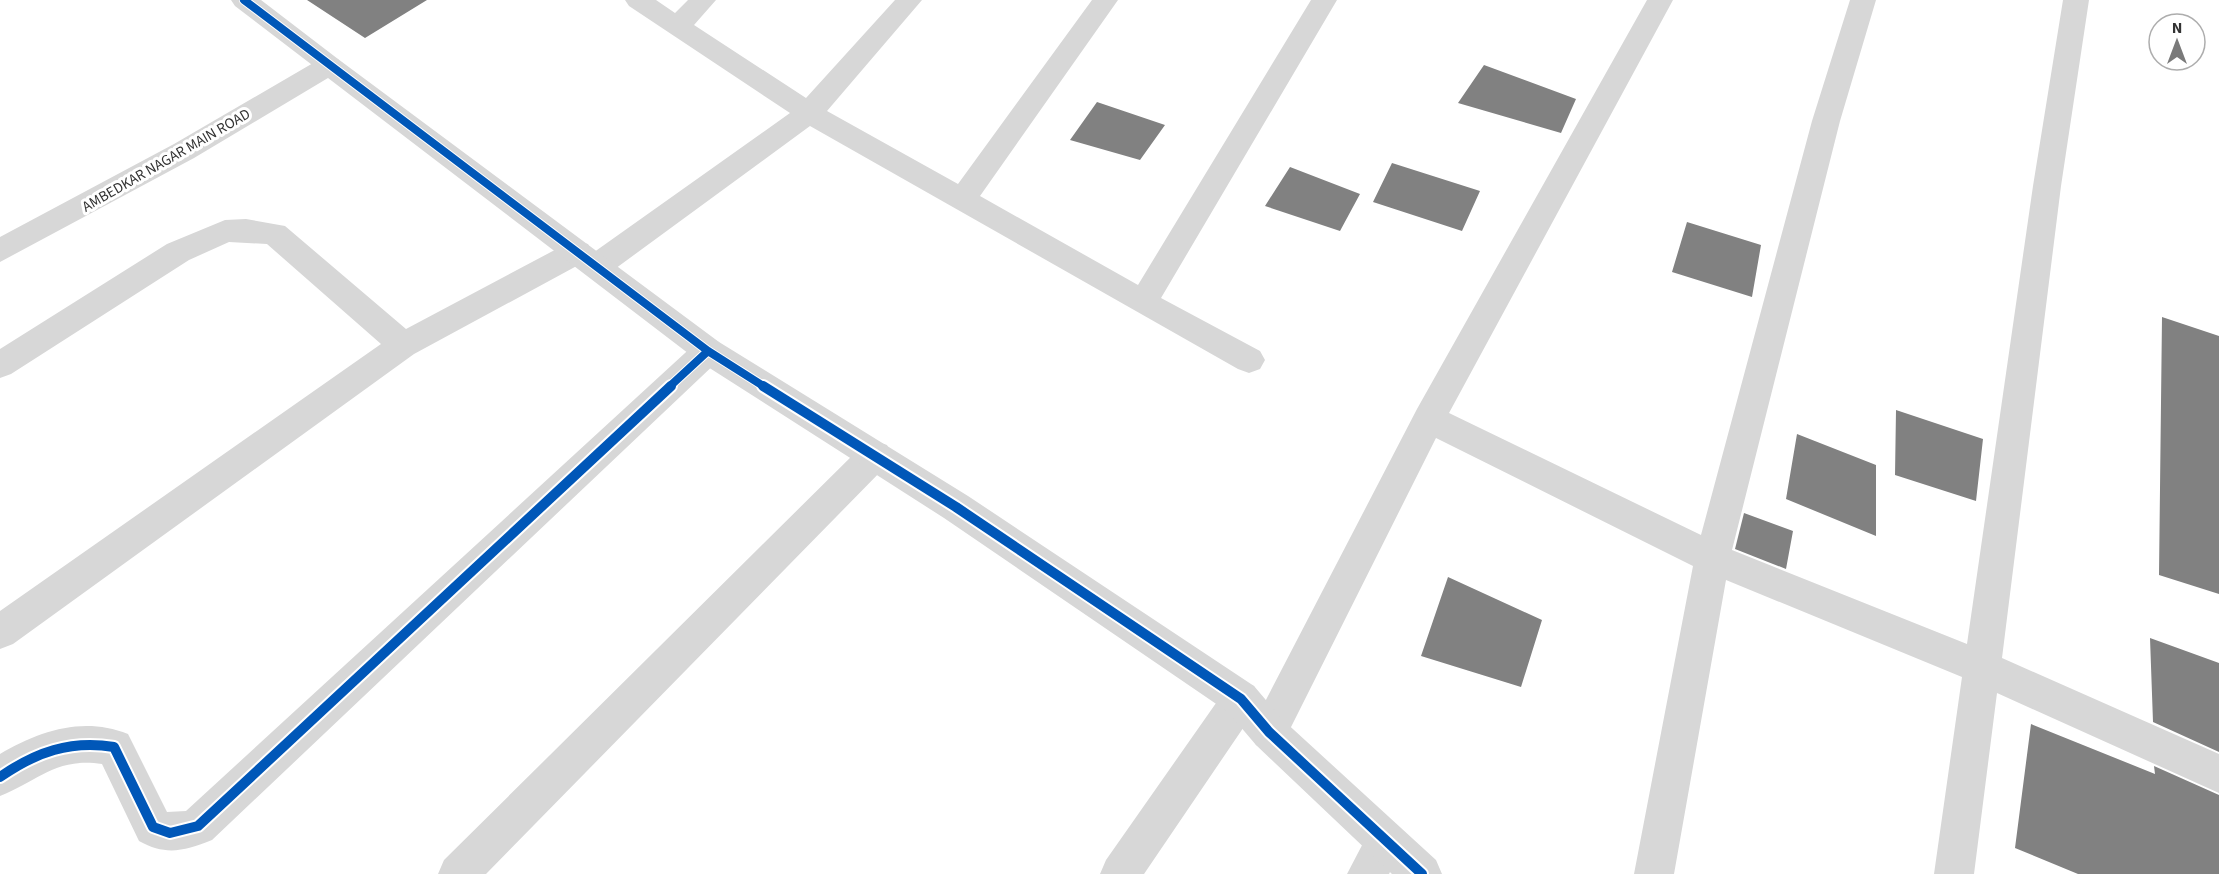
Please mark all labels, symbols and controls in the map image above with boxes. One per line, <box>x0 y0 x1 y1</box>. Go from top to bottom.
north arrow <box>2147 12 2207 72</box>
text: N <box>2172 17 2182 39</box>
street label: AMBEDKAR NAGAR MAIN ROAD <box>78 104 254 217</box>

